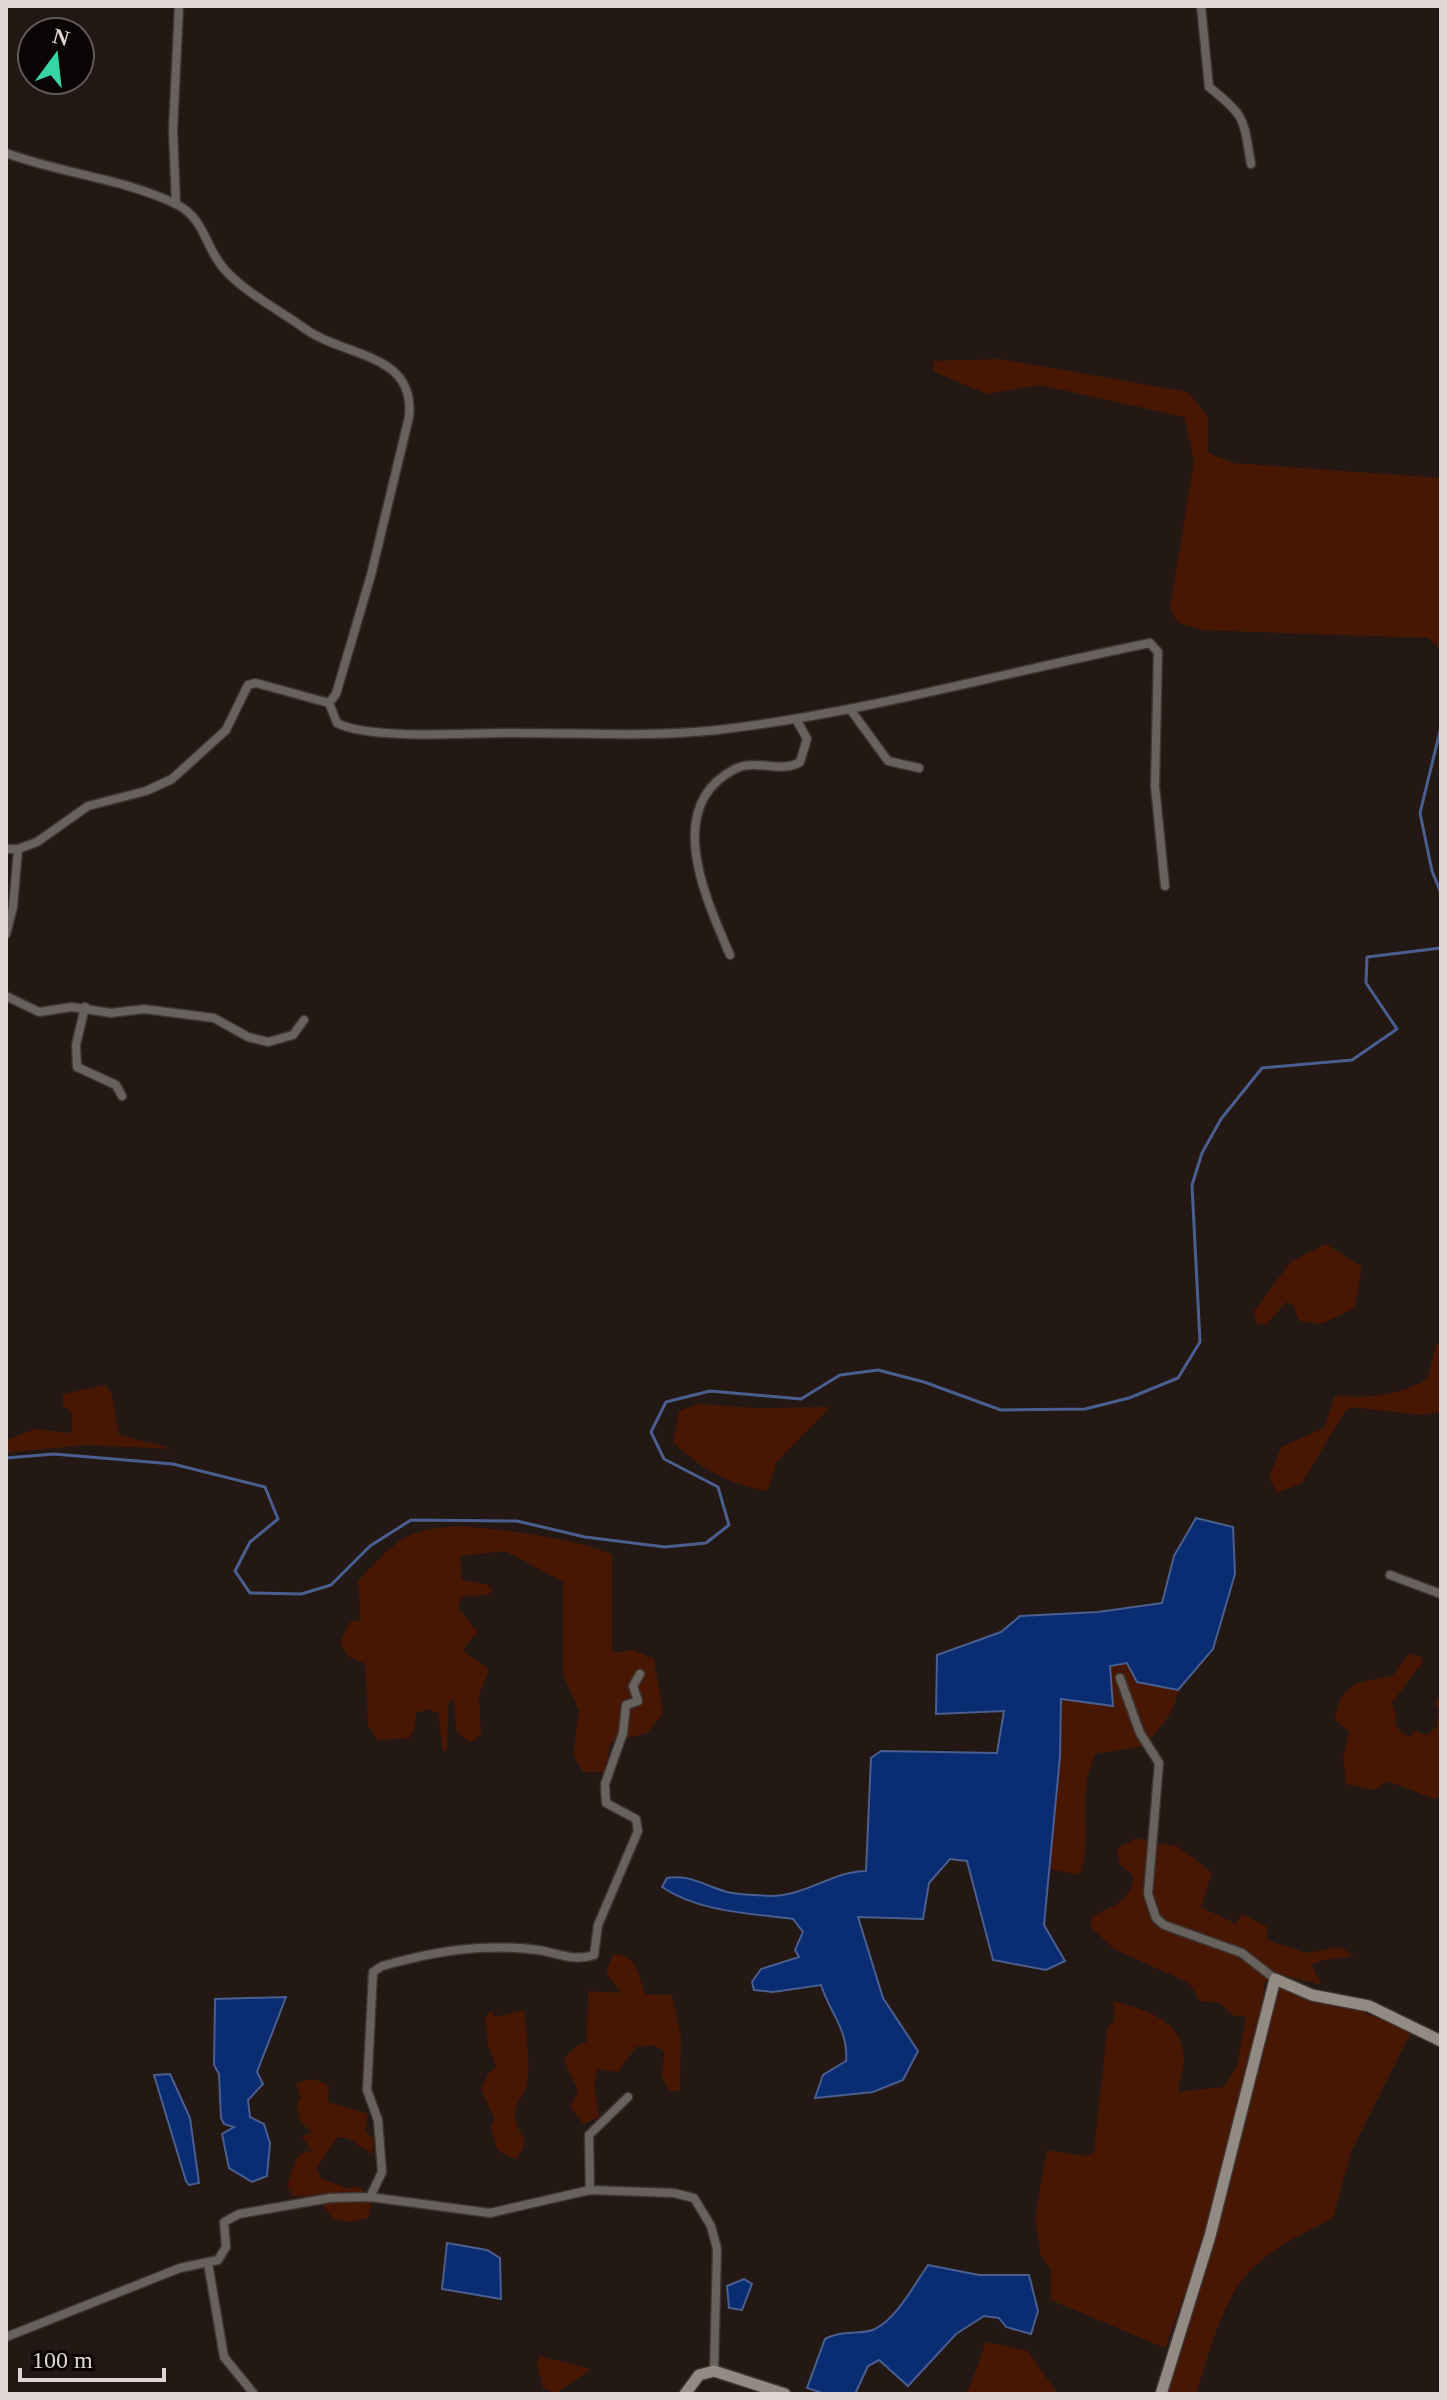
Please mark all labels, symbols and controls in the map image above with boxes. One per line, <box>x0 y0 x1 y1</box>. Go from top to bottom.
north arrow <box>16 16 96 96</box>
text: N <box>50 23 72 51</box>
scale bar <box>20 2332 164 2382</box>
text: 100 m <box>32 2347 93 2373</box>

